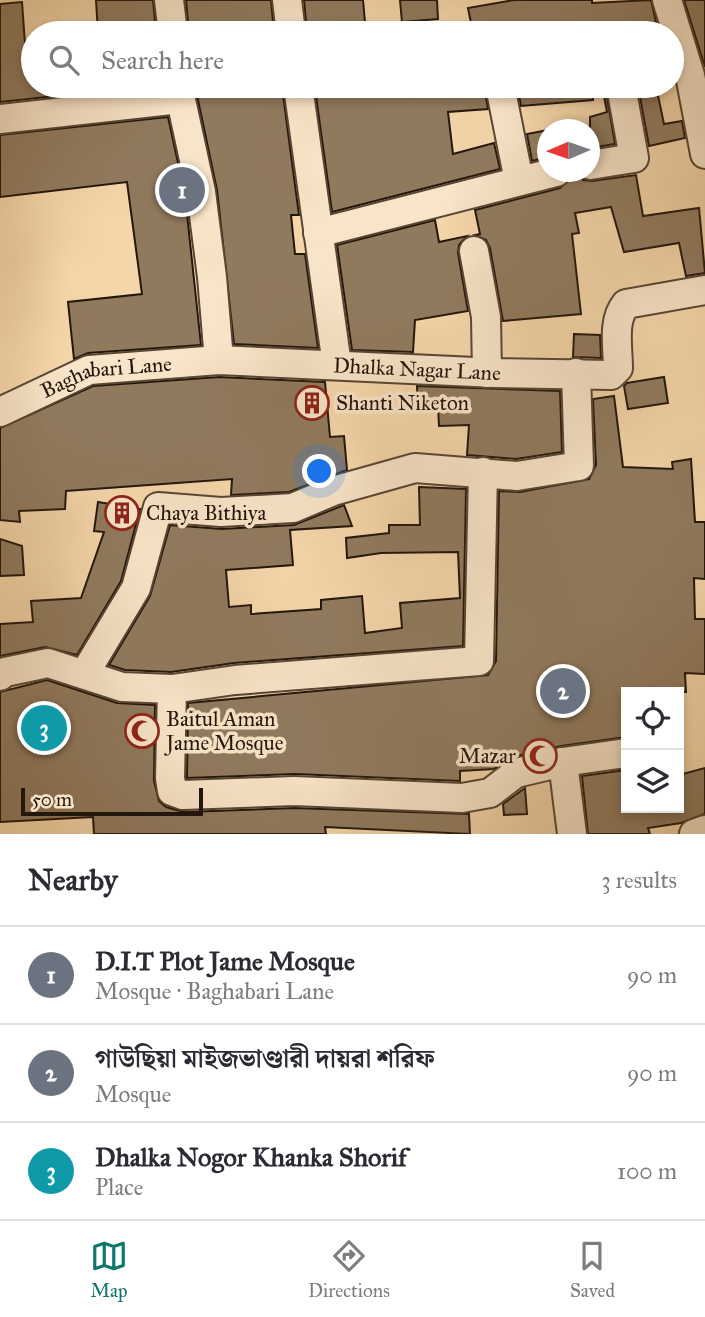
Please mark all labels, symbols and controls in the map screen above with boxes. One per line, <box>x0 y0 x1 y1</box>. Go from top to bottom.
search box <box>21 21 684 98</box>
icon: search <box>45 41 83 79</box>
text: Search here <box>101 44 224 76</box>
north arrow <box>537 119 600 182</box>
pin: 1 <box>159 164 205 216</box>
street label: Baghabari Lane <box>37 351 173 404</box>
street label: Dhalka Nagar Lane <box>333 352 501 386</box>
building icon: Shanti Niketon <box>293 384 331 422</box>
place label: Shanti Niketon <box>336 390 469 416</box>
your location <box>302 454 336 488</box>
building icon: Chaya Bithiya <box>103 494 141 532</box>
place label: Chaya Bithiya <box>146 500 267 526</box>
pin: 2 <box>540 665 586 717</box>
map controls <box>621 687 684 813</box>
button: locate <box>621 687 684 750</box>
pin: 3 <box>21 702 67 754</box>
place label: Baitul Aman Jame Mosque <box>164 706 284 756</box>
mosque icon: Baitul Aman Jame Mosque <box>123 712 161 750</box>
mosque icon: Mazar <box>521 737 559 775</box>
place label: Mazar <box>459 743 516 769</box>
button: layers <box>621 750 684 813</box>
scale bar <box>21 785 203 817</box>
text: 50 m <box>32 788 72 811</box>
text: Nearby <box>28 862 118 898</box>
text: 3 results <box>601 866 677 894</box>
text: D.I.T Plot Jame Mosque <box>95 945 355 977</box>
text: 1 <box>46 961 56 989</box>
text: 90 m <box>627 961 677 989</box>
text: Mosque · Baghabari Lane <box>95 977 334 1005</box>
text: গাউছিয়া মাইজভাণ্ডারী দায়রা শরিফ <box>95 1042 434 1074</box>
text: 2 <box>45 1059 57 1087</box>
text: 90 m <box>627 1059 677 1087</box>
text: Mosque <box>95 1080 171 1108</box>
text: Dhalka Nogor Khanka Shorif <box>95 1141 407 1173</box>
text: 3 <box>46 1157 56 1185</box>
text: 100 m <box>617 1157 677 1185</box>
text: Place <box>95 1173 143 1201</box>
tab: Map <box>90 1237 128 1302</box>
tab: Directions <box>308 1237 390 1302</box>
tab: Saved <box>570 1237 615 1302</box>

